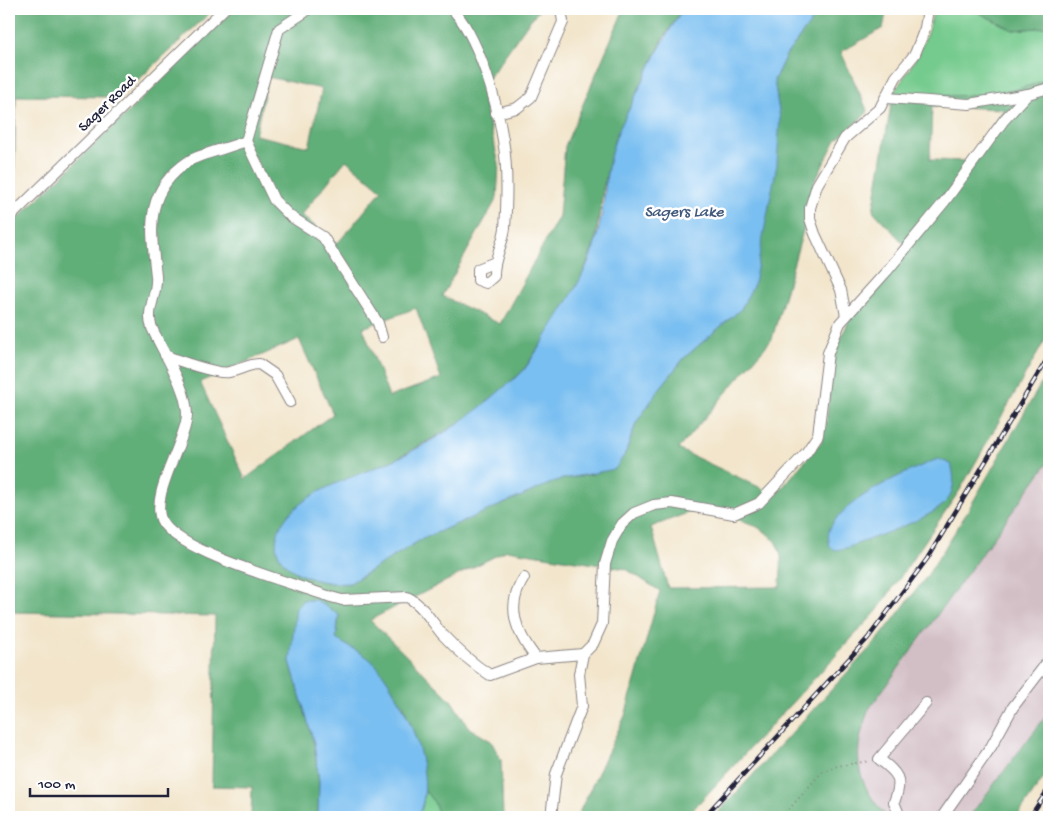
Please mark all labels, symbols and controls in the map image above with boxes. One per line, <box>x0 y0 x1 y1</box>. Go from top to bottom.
street label: Sager Road <box>75 72 141 136</box>
water label: Sagers Lake <box>644 204 724 223</box>
scale bar <box>30 766 168 798</box>
text: 100 m <box>37 776 76 794</box>

